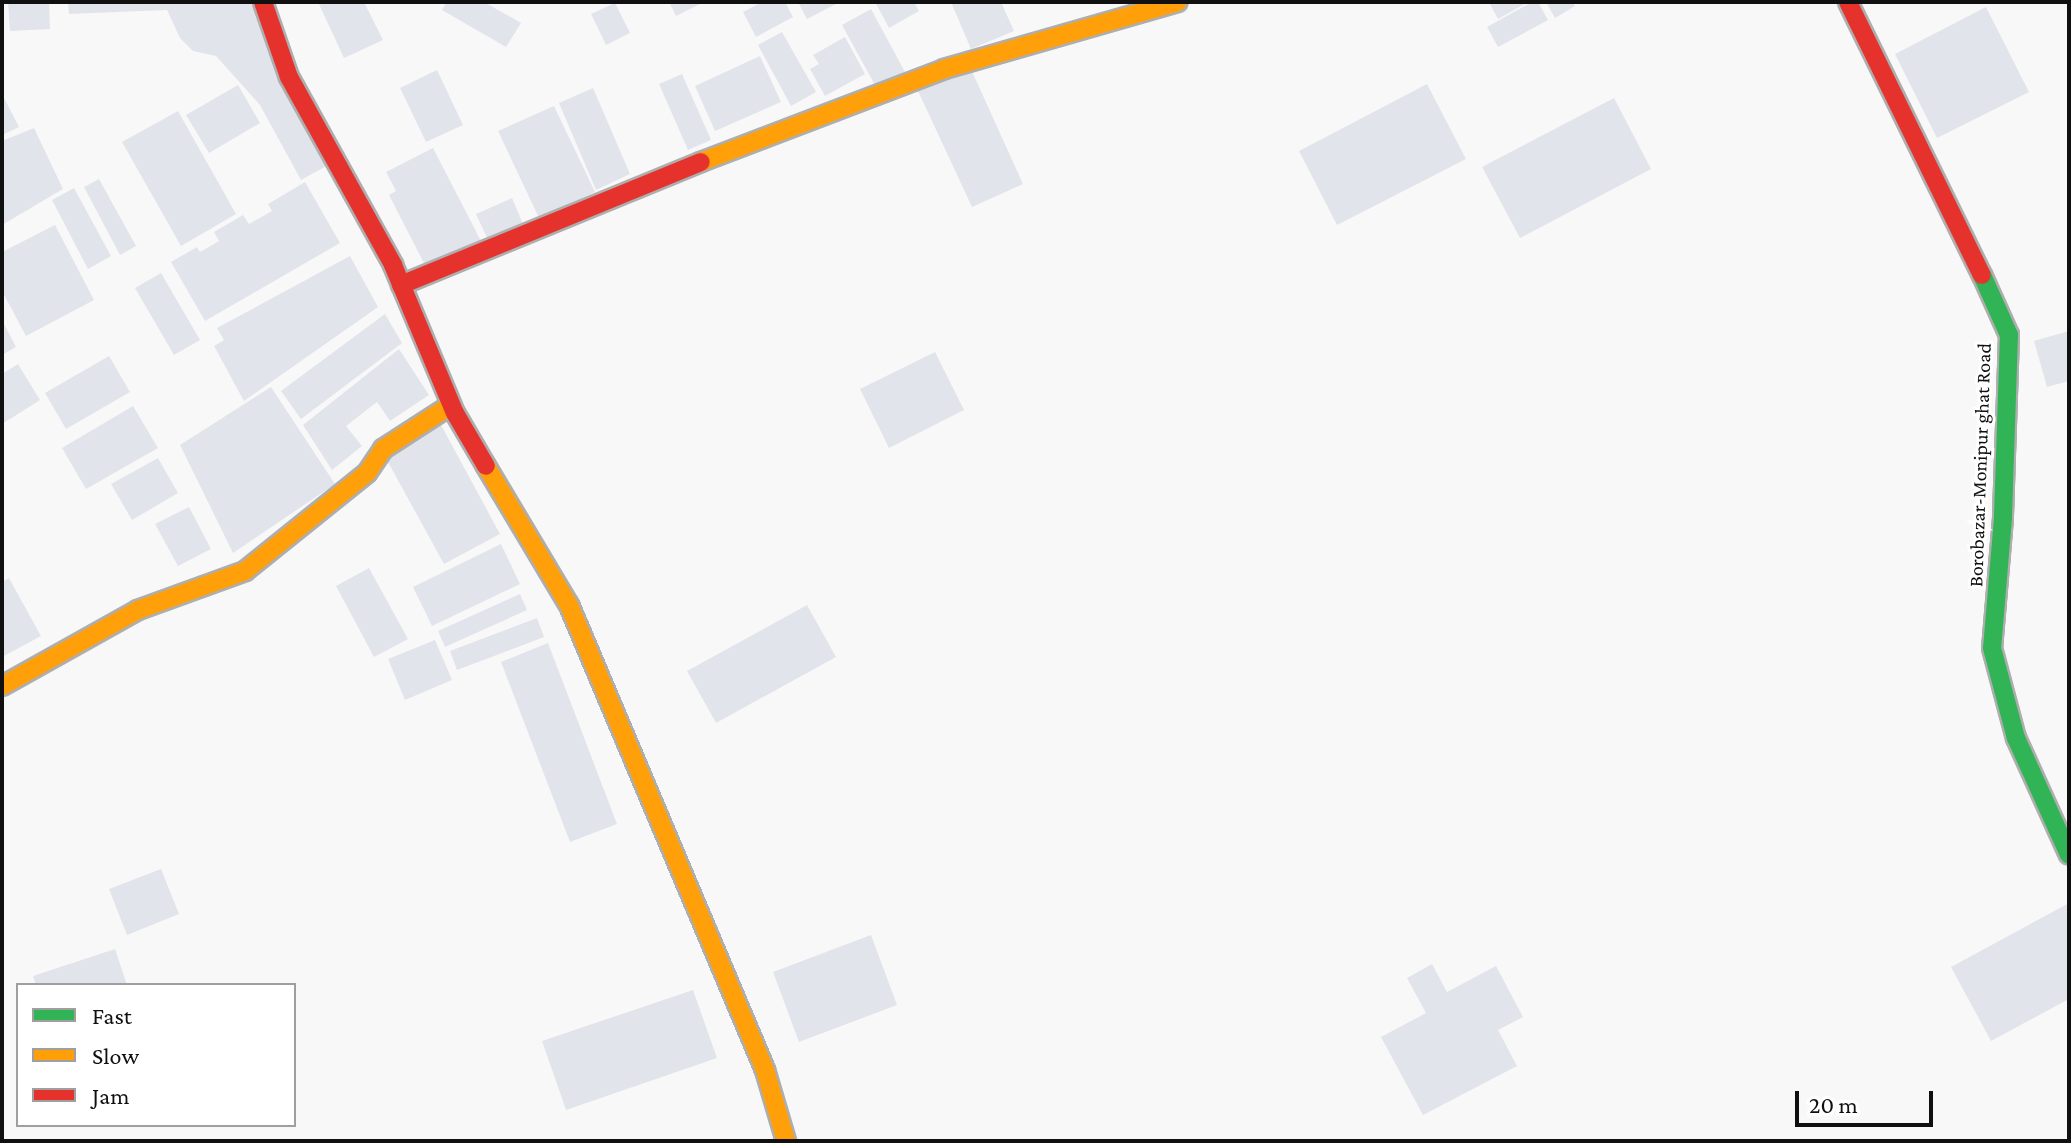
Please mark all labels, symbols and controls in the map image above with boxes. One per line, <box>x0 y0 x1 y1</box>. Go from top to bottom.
street label: Borobazar-Monipur ghat Road <box>1964 343 1996 587</box>
legend <box>16 983 296 1127</box>
text: Fast <box>92 1002 132 1029</box>
text: Slow <box>92 1042 139 1069</box>
scale bar <box>1799 1075 1937 1125</box>
text: Jam <box>92 1082 130 1109</box>
text: 20 m <box>1809 1091 1858 1118</box>

